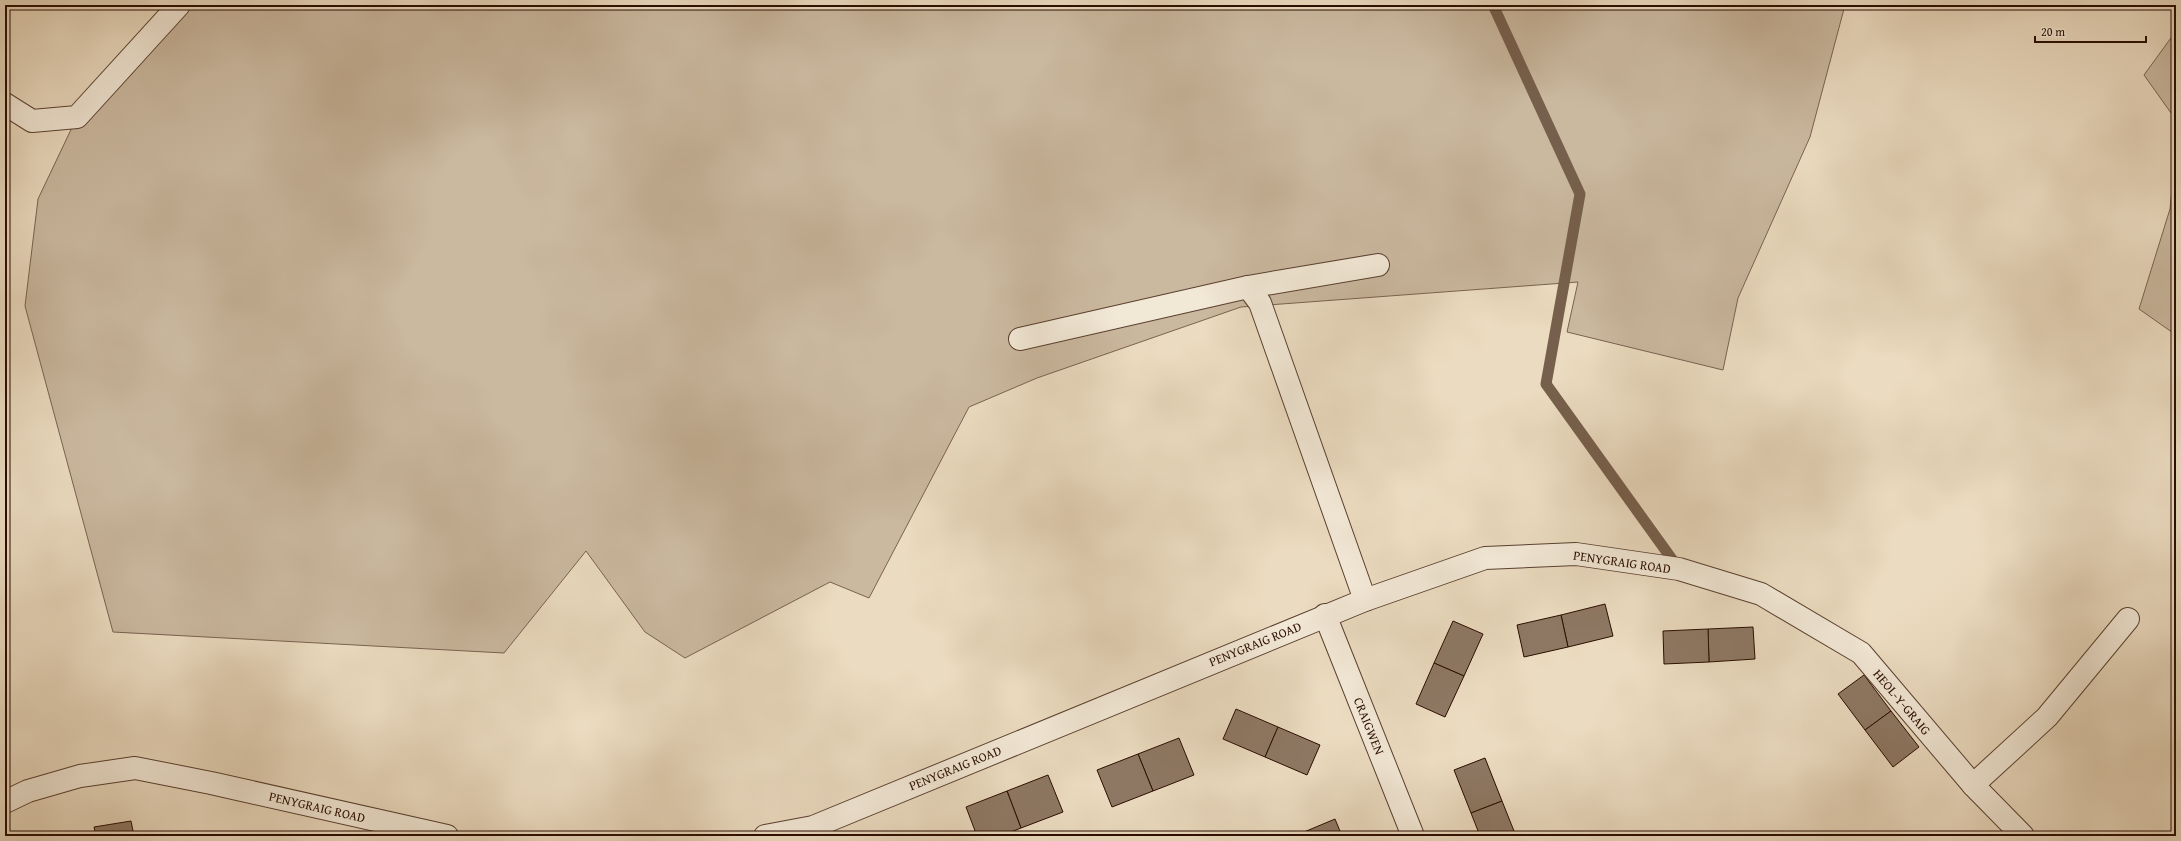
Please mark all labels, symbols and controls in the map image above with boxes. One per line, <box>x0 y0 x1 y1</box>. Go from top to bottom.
scale bar <box>2035 18 2146 44</box>
text: 20 m <box>2041 23 2065 40</box>
street label: PENYGRAIG ROAD <box>1572 546 1672 578</box>
street label: PENYGRAIG ROAD <box>1206 617 1304 671</box>
street label: HEOL-Y-GRAIG <box>1869 665 1935 739</box>
street label: CRAIGWEN <box>1349 695 1389 758</box>
street label: PENYGRAIG ROAD <box>906 741 1004 795</box>
street label: PENYGRAIG ROAD <box>267 787 367 827</box>

